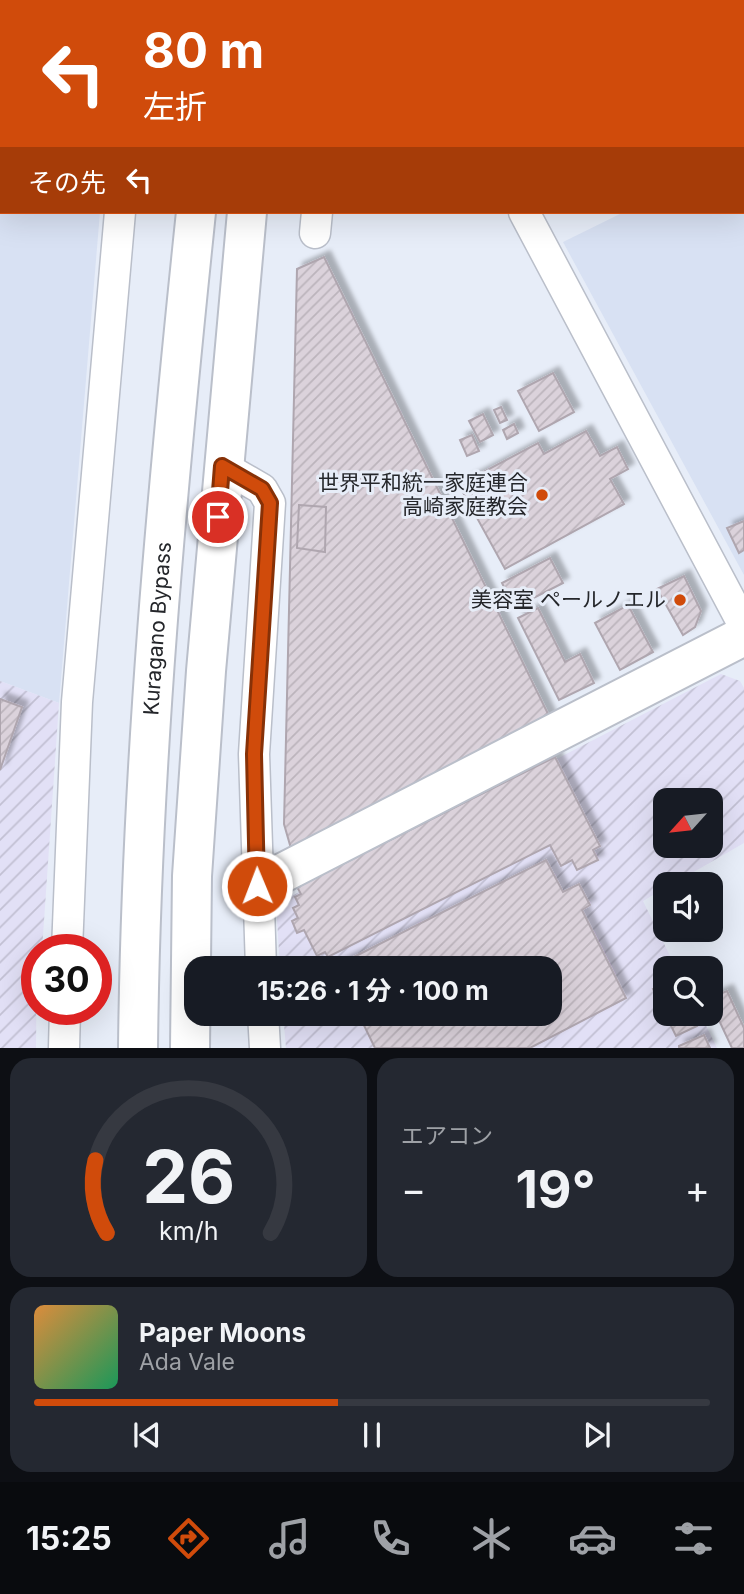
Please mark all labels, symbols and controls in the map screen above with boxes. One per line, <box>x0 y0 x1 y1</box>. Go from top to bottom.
text: 80 m <box>143 21 264 80</box>
icon: left <box>28 28 119 119</box>
text: 左折 <box>143 87 207 126</box>
icon: left <box>120 161 158 199</box>
text: その先 <box>28 167 106 198</box>
place label: 世界平和統一家庭連合 高崎家庭教会 <box>318 470 528 519</box>
pin <box>188 487 248 547</box>
marker: 世界平和統一家庭連合 高崎家庭教会 <box>534 487 550 503</box>
icon: arrive <box>199 498 237 536</box>
street label: Kuragano Bypass <box>138 541 176 716</box>
place label: 美容室 ペールノエル <box>471 587 666 612</box>
marker: 美容室 ペールノエル <box>672 592 688 608</box>
north arrow <box>653 788 723 858</box>
map controls <box>653 788 723 1026</box>
position arrow <box>220 849 294 923</box>
button: sound <box>653 872 723 942</box>
speed limit sign: 30 <box>21 934 112 1025</box>
button: search <box>653 956 723 1026</box>
text: 15:26 · 1 分 · 100 m <box>257 975 489 1006</box>
text: エアコン <box>401 1122 493 1150</box>
text: 26 <box>142 1133 235 1222</box>
text: 19° <box>515 1158 596 1221</box>
text: − <box>401 1166 426 1212</box>
text: + <box>685 1166 710 1212</box>
text: km/h <box>159 1216 218 1246</box>
text: Paper Moons <box>139 1317 306 1348</box>
text: Ada Vale <box>139 1348 235 1376</box>
icon: previous <box>128 1416 166 1454</box>
icon: pause <box>353 1416 391 1454</box>
icon: next <box>578 1416 616 1454</box>
icon: directions <box>164 1514 213 1563</box>
icon: music <box>265 1514 314 1563</box>
icon: phone <box>366 1514 415 1563</box>
icon: climate <box>467 1514 516 1563</box>
icon: car <box>568 1514 617 1563</box>
icon: filters <box>669 1514 718 1563</box>
text: 15:25 <box>26 1519 112 1558</box>

